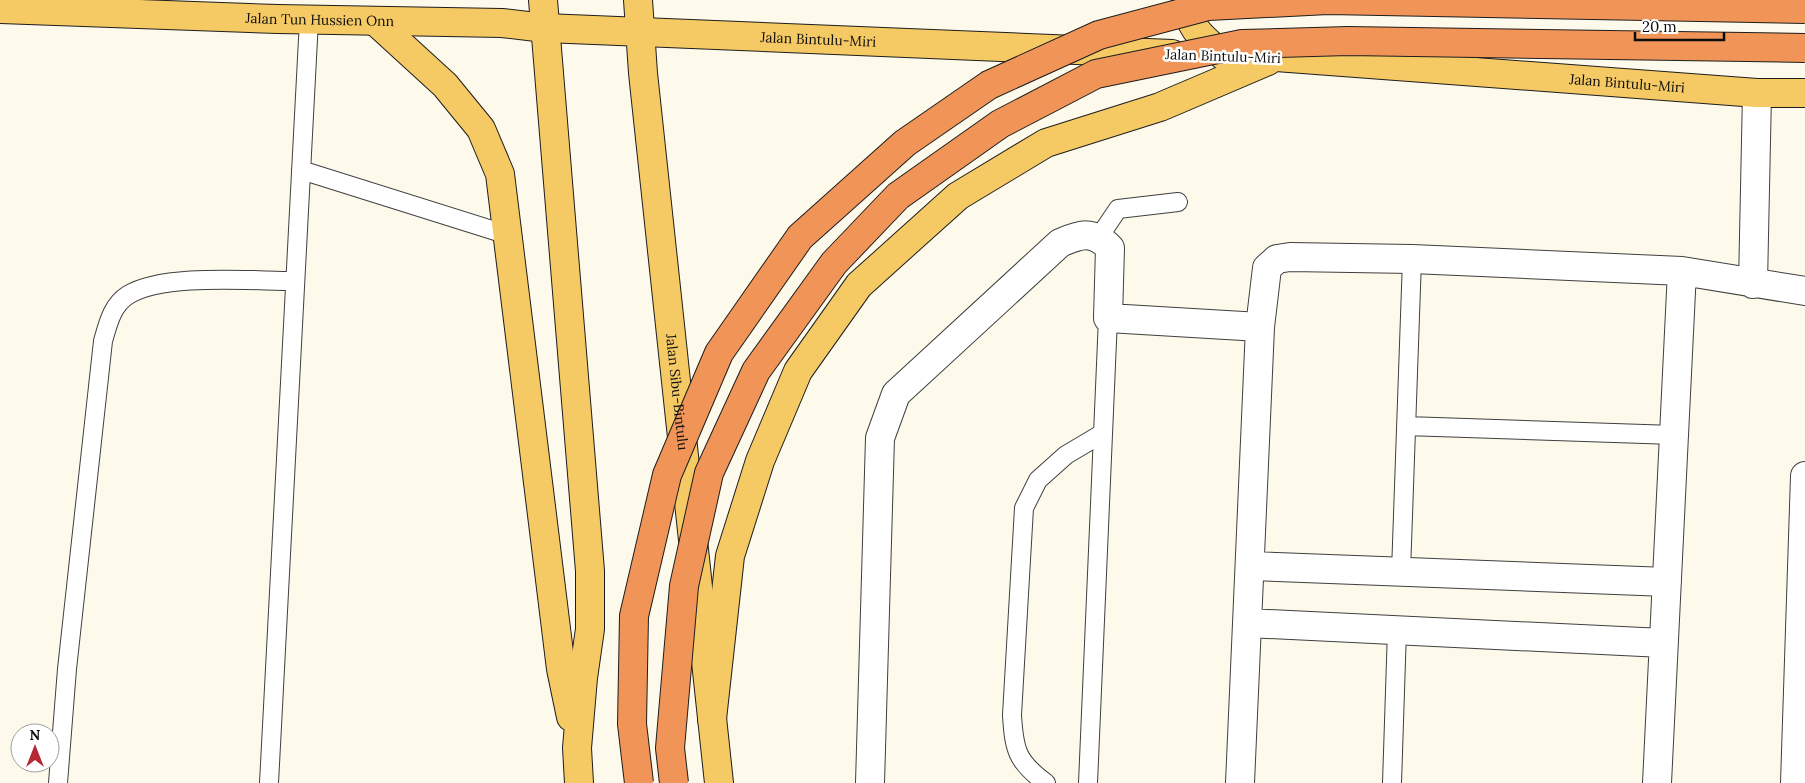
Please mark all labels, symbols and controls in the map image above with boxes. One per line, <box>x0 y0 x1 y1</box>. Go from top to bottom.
street label: Jalan Tun Hussien Onn <box>244 9 395 30</box>
scale bar <box>1635 10 1724 42</box>
text: 20 m <box>1642 17 1677 36</box>
street label: Jalan Bintulu-Miri <box>759 28 877 51</box>
street label: Jalan Bintulu-Miri <box>1164 45 1281 67</box>
street label: Jalan Bintulu-Miri <box>1568 70 1685 97</box>
street label: Jalan Sibu-Bintulu <box>662 332 692 451</box>
north arrow <box>10 723 60 773</box>
text: N <box>30 726 41 744</box>

